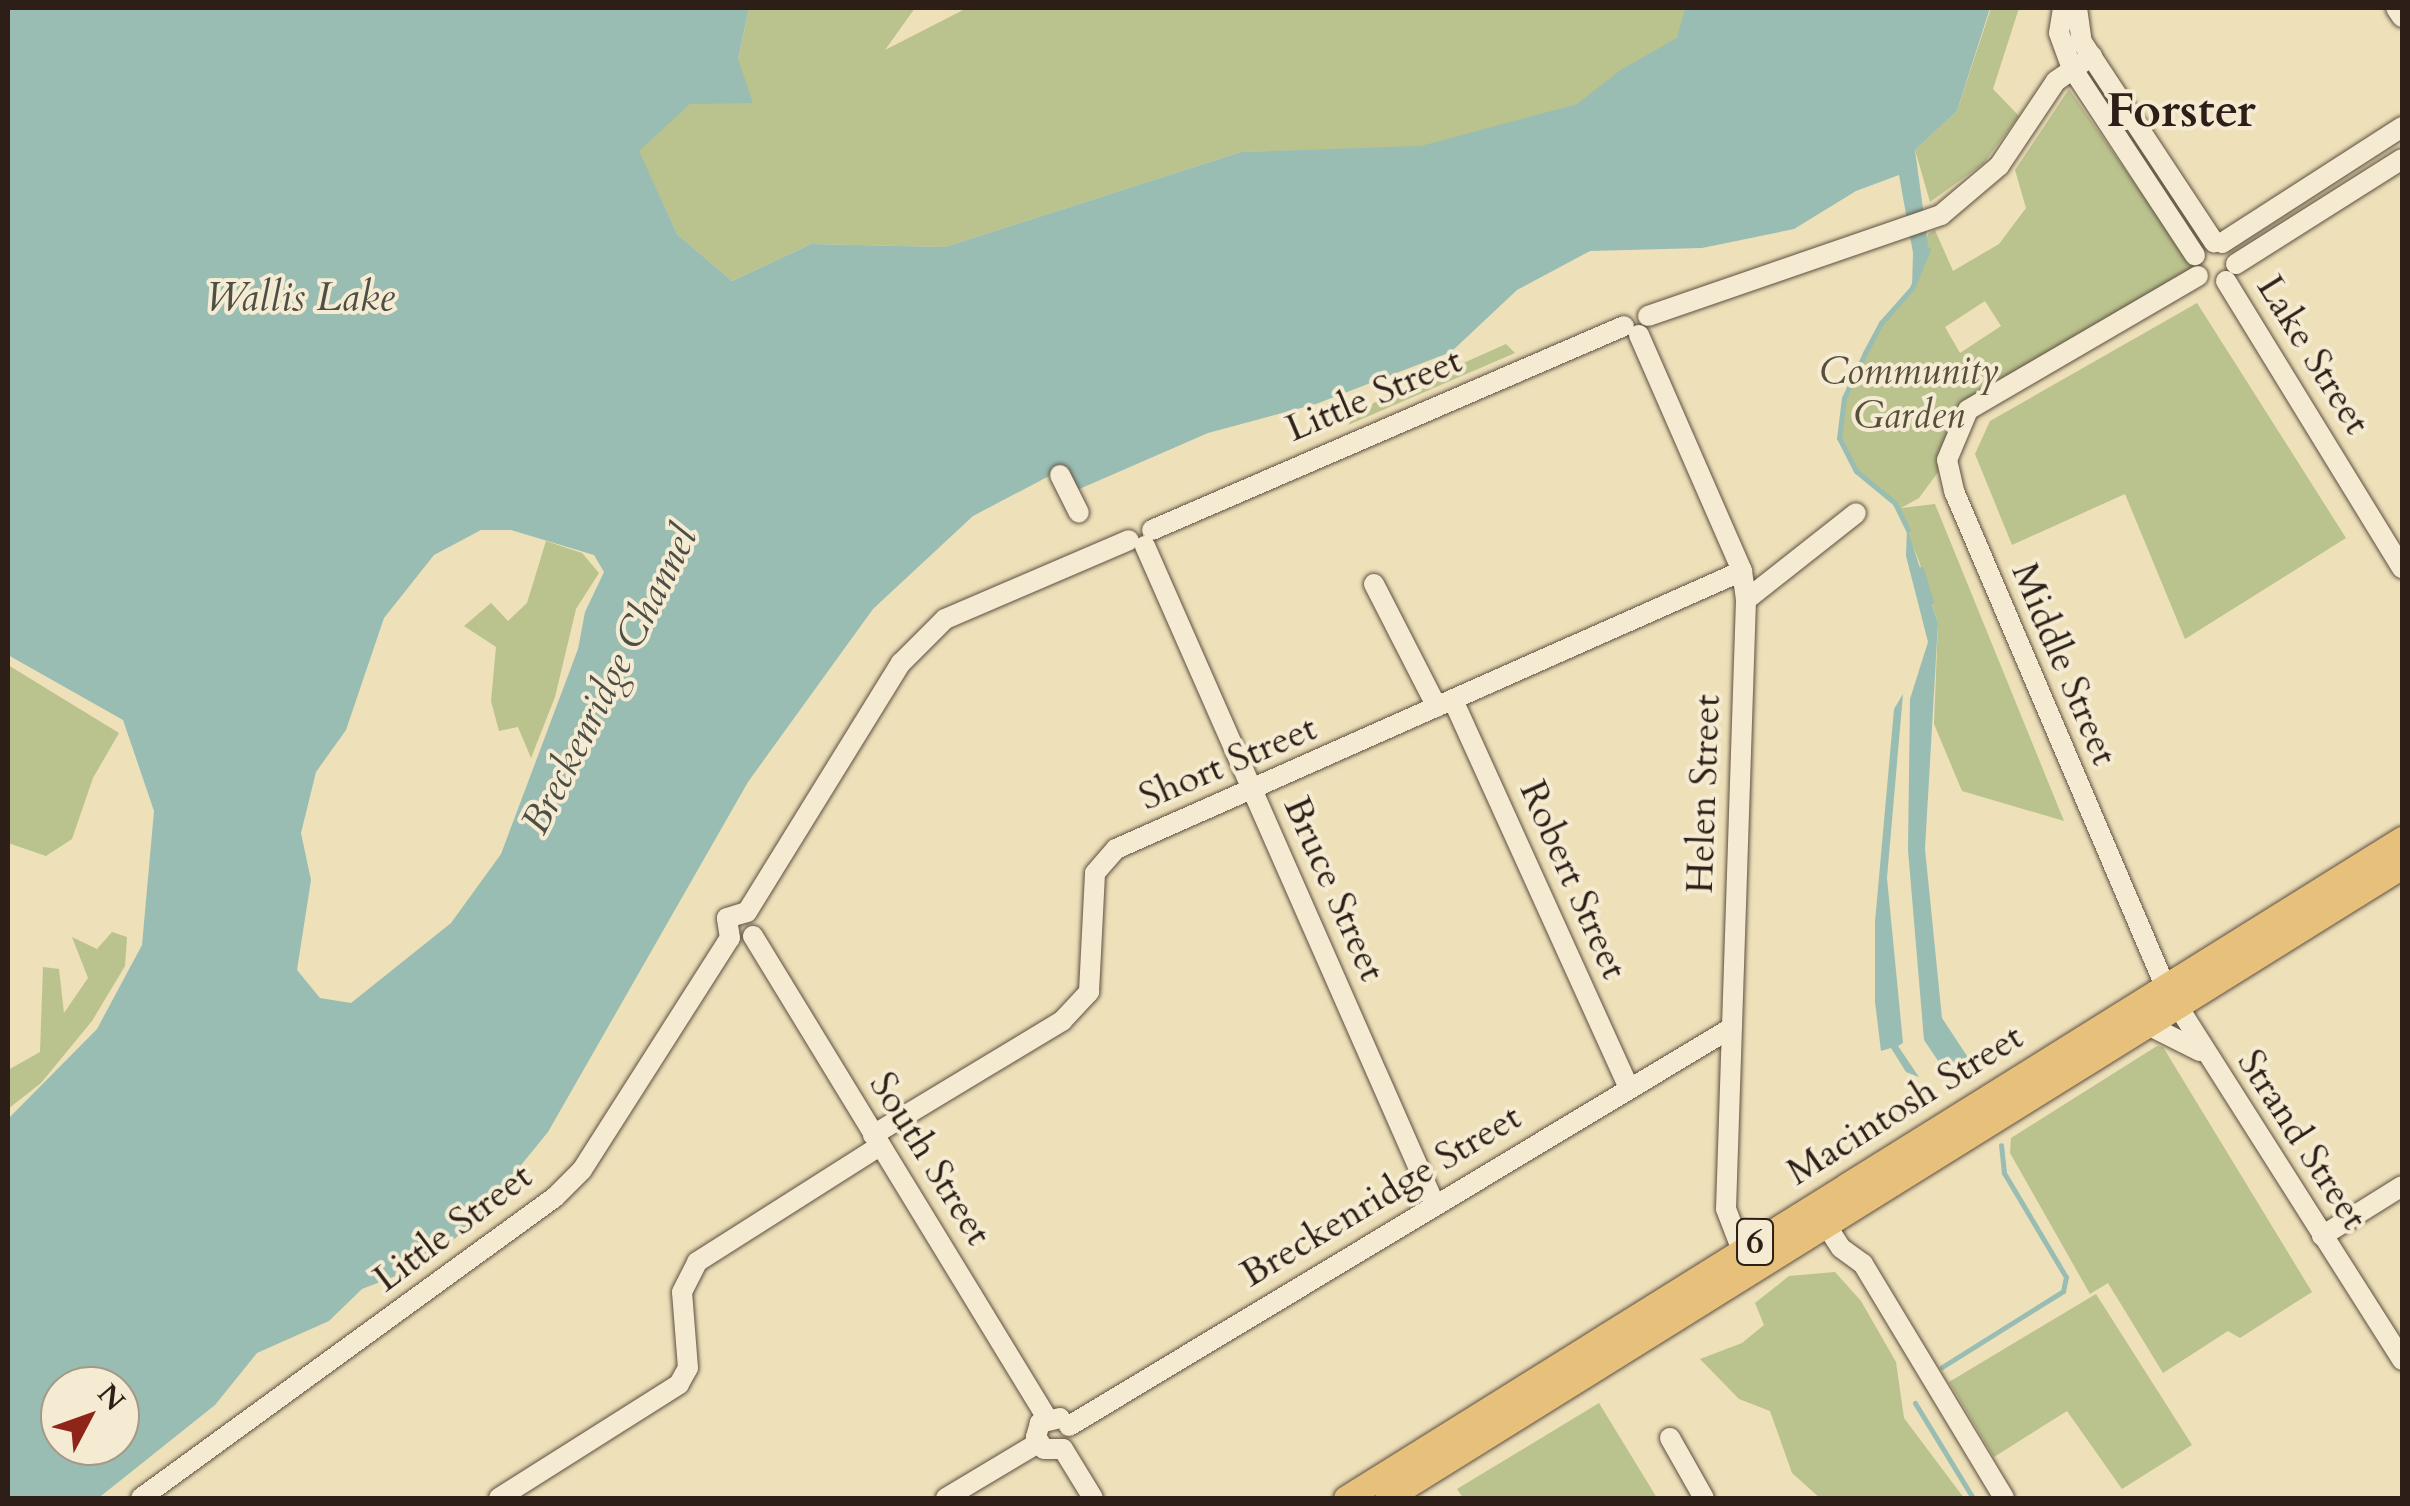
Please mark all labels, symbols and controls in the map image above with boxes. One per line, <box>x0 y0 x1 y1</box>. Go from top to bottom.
district label: Forster <box>2106 82 2256 140</box>
street label: Lake Street <box>2246 267 2380 443</box>
water label: Wallis Lake <box>205 274 395 322</box>
street label: Little Street <box>1279 338 1469 452</box>
park label: Community Garden <box>1819 349 1999 438</box>
water label: Breckenridge Channel <box>512 518 708 842</box>
street label: Middle Street <box>2001 556 2127 772</box>
street label: Helen Street <box>1678 694 1730 894</box>
street label: Short Street <box>1133 705 1323 821</box>
street label: Robert Street <box>1509 774 1637 986</box>
street label: Bruce Street <box>1273 790 1395 988</box>
street label: Macintosh Street <box>1779 1014 2031 1196</box>
street label: Strand Street <box>2227 1042 2377 1238</box>
street label: South Street <box>859 1064 1001 1254</box>
street label: Breckenridge Street <box>1233 1094 1529 1298</box>
street label: Little Street <box>365 1154 541 1302</box>
road number: 6 <box>1735 1212 1775 1272</box>
north arrow <box>40 1366 140 1466</box>
text: N <box>89 1376 133 1419</box>

